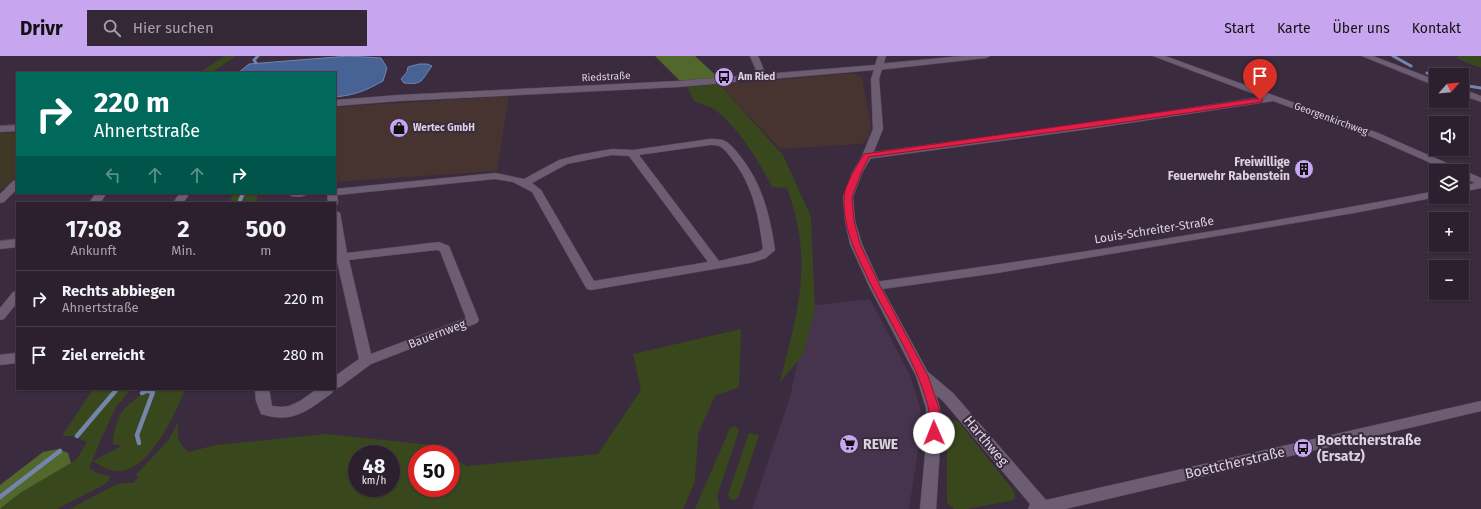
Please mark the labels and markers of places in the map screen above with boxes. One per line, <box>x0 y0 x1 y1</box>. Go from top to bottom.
pin <box>1243 59 1277 100</box>
bus stop icon: Am Ried <box>713 66 735 88</box>
place label: Am Ried <box>737 71 775 83</box>
shop icon: Wertec GmbH <box>388 117 410 139</box>
place label: Wertec GmbH <box>413 122 475 134</box>
place label: Freiwillige Feuerwehr Rabenstein <box>1168 155 1290 183</box>
building icon: Freiwillige Feuerwehr Rabenstein <box>1293 158 1315 180</box>
place label: Boettcherstraße (Ersatz) <box>1317 432 1422 465</box>
supermarket icon: REWE <box>838 433 860 455</box>
place label: REWE <box>863 436 898 453</box>
bus stop icon: Boettcherstraße (Ersatz) <box>1292 437 1314 459</box>

